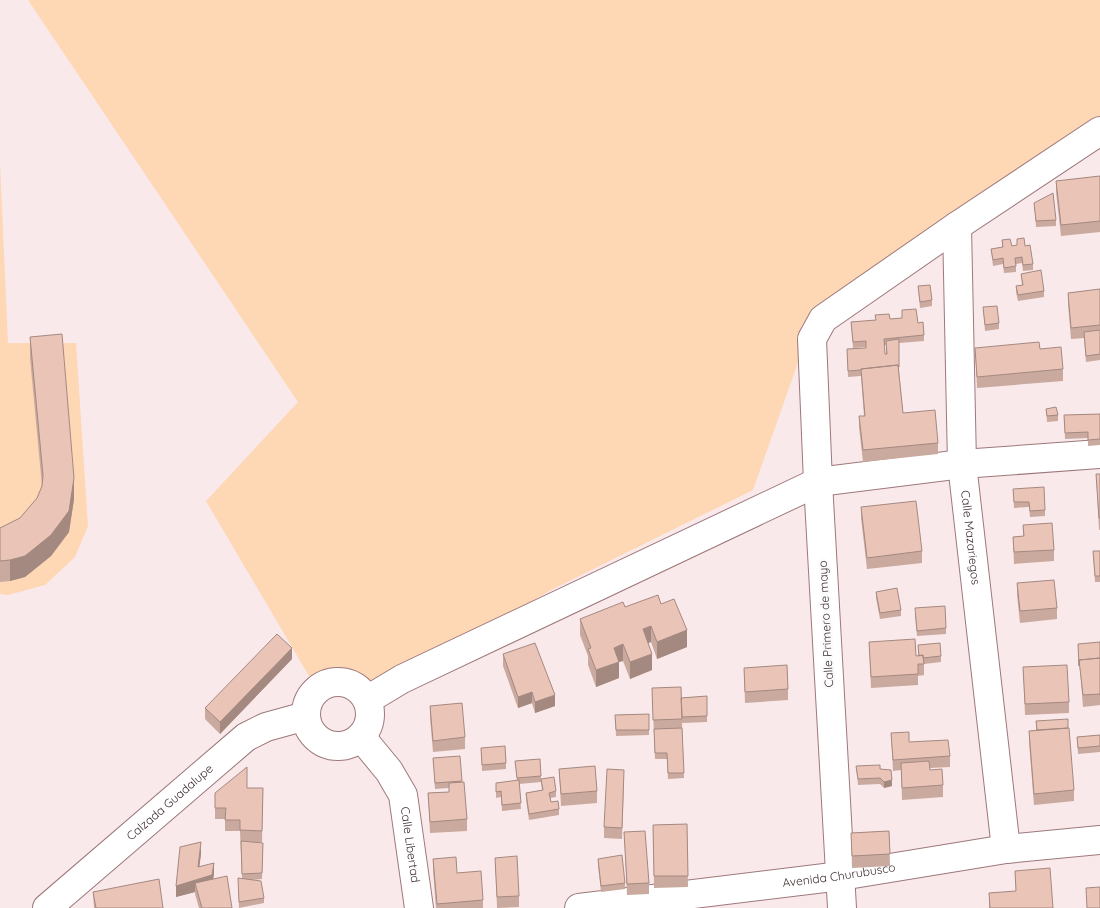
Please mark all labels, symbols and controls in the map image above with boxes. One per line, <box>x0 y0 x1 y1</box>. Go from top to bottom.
street label: Calle Mazariegos <box>958 489 984 586</box>
street label: Calle Primero de mayo <box>815 560 836 688</box>
street label: Calzada Guadalupe <box>123 761 216 843</box>
street label: Calle Libertad <box>398 805 423 884</box>
street label: Avenida Churubusco <box>781 859 896 890</box>

